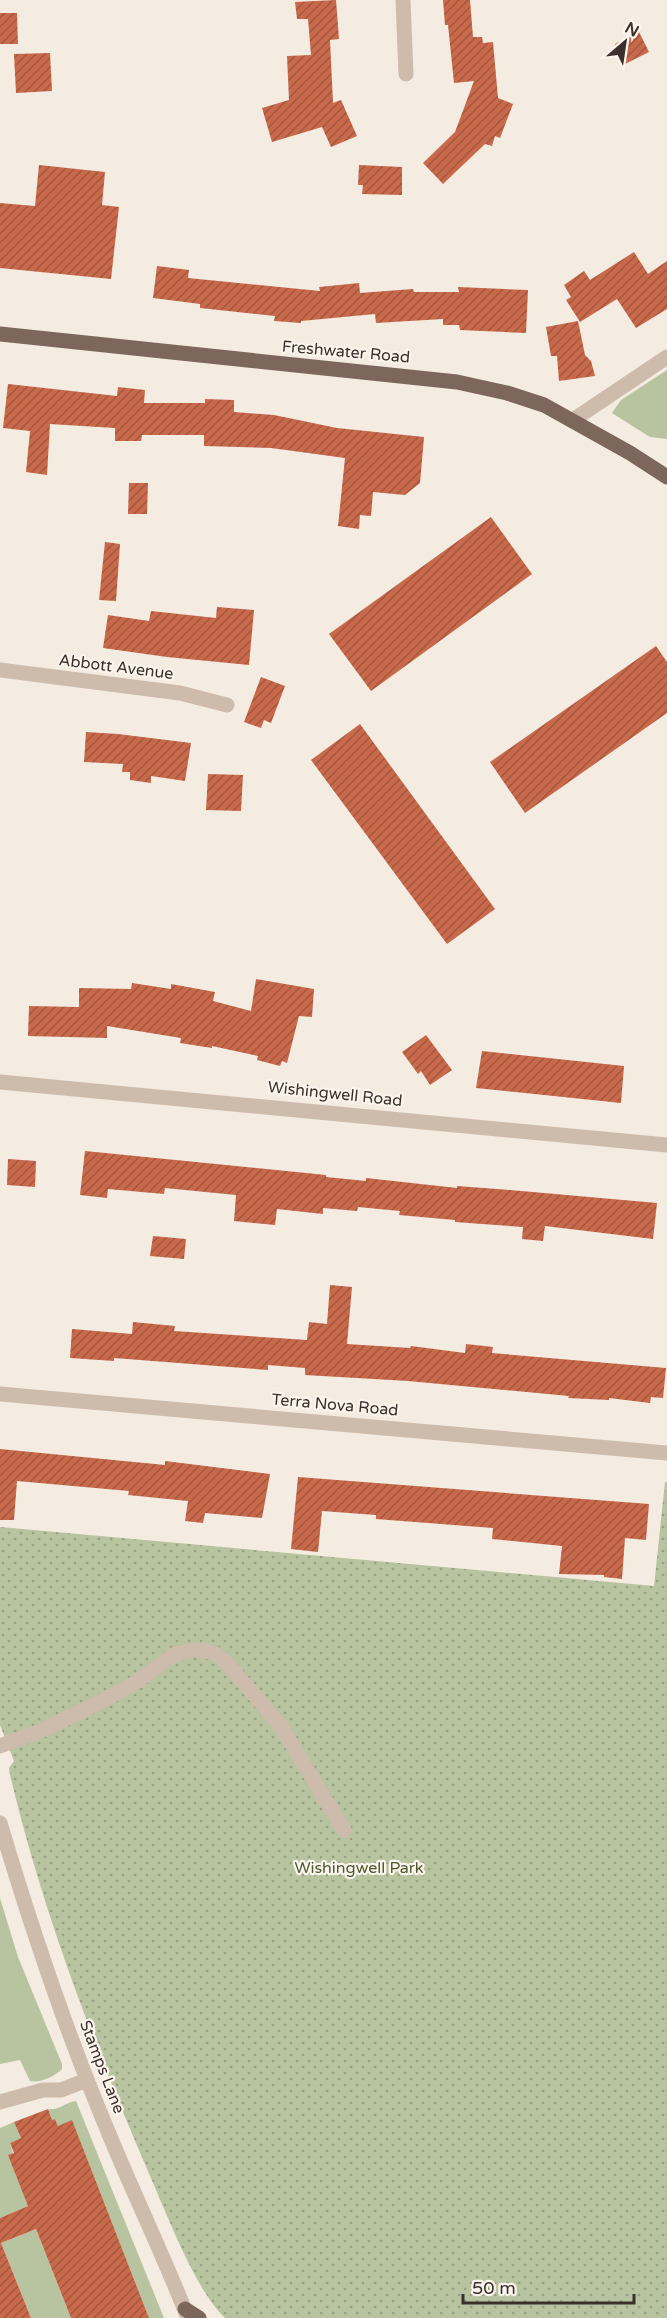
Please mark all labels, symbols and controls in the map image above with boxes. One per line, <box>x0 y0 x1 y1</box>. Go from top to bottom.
north arrow <box>595 12 655 72</box>
text: N <box>621 18 642 42</box>
street label: Freshwater Road <box>281 336 411 368</box>
street label: Abbott Avenue <box>58 650 174 684</box>
street label: Wishingwell Road <box>267 1077 403 1111</box>
street label: Terra Nova Road <box>271 1389 399 1421</box>
park label: Wishingwell Park <box>294 1858 424 1878</box>
street label: Stamps Lane <box>75 2018 129 2116</box>
scale bar <box>463 2267 634 2305</box>
text: 50 m <box>472 2277 516 2299</box>

